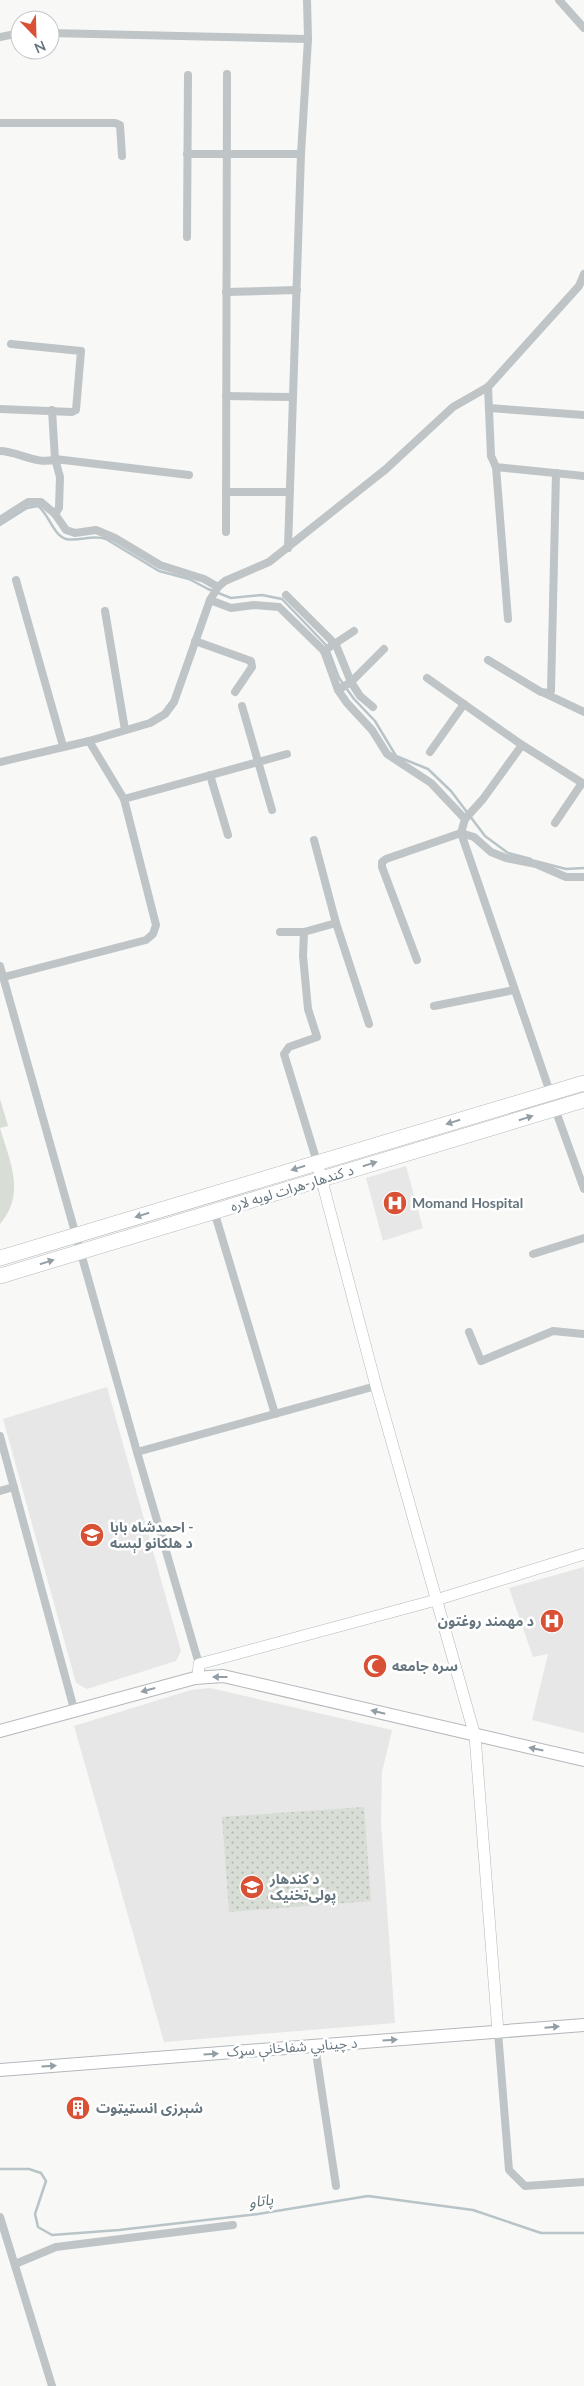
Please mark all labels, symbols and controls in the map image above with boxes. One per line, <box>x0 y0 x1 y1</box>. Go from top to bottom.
north arrow <box>10 10 60 60</box>
text: N <box>32 37 49 57</box>
one-way arrow <box>518 1113 533 1121</box>
one-way arrow <box>446 1118 461 1126</box>
one-way arrow <box>362 1160 377 1168</box>
street label: د کندهار-هرات لويه لاره <box>228 1161 356 1215</box>
one-way arrow <box>290 1165 305 1173</box>
hospital icon: Momand Hospital <box>382 1190 408 1216</box>
place label: Momand Hospital <box>412 1194 523 1211</box>
one-way arrow <box>134 1212 149 1220</box>
one-way arrow <box>39 1257 54 1265</box>
place label: احمدشاه بابا - د هلکانو لېسه <box>110 1518 194 1553</box>
school or university icon: احمدشاه بابا - د هلکانو لېسه <box>79 1522 105 1548</box>
hospital icon: د مهمند روغتون <box>539 1608 565 1634</box>
place label: د مهمند روغتون <box>438 1612 534 1630</box>
mosque icon: سره جامعه <box>362 1653 388 1679</box>
place label: سره جامعه <box>392 1657 458 1675</box>
one-way arrow <box>212 1673 228 1681</box>
one-way arrow <box>140 1686 155 1694</box>
one-way arrow <box>371 1708 386 1716</box>
one-way arrow <box>529 1745 544 1753</box>
place label: د کندهار پولی‌تخنیک <box>269 1870 336 1905</box>
school or university icon: د کندهار پولی‌تخنیک <box>239 1874 265 1900</box>
one-way arrow <box>544 2023 560 2031</box>
street label: د چينايي شفاخانې سړک <box>226 2033 359 2065</box>
one-way arrow <box>382 2036 398 2044</box>
one-way arrow <box>203 2049 219 2057</box>
one-way arrow <box>41 2062 57 2070</box>
building icon: شېرزی انسټيټوت <box>65 2095 91 2121</box>
place label: شېرزی انسټيټوت <box>96 2099 203 2118</box>
water label: پاتاو <box>248 2189 275 2213</box>

